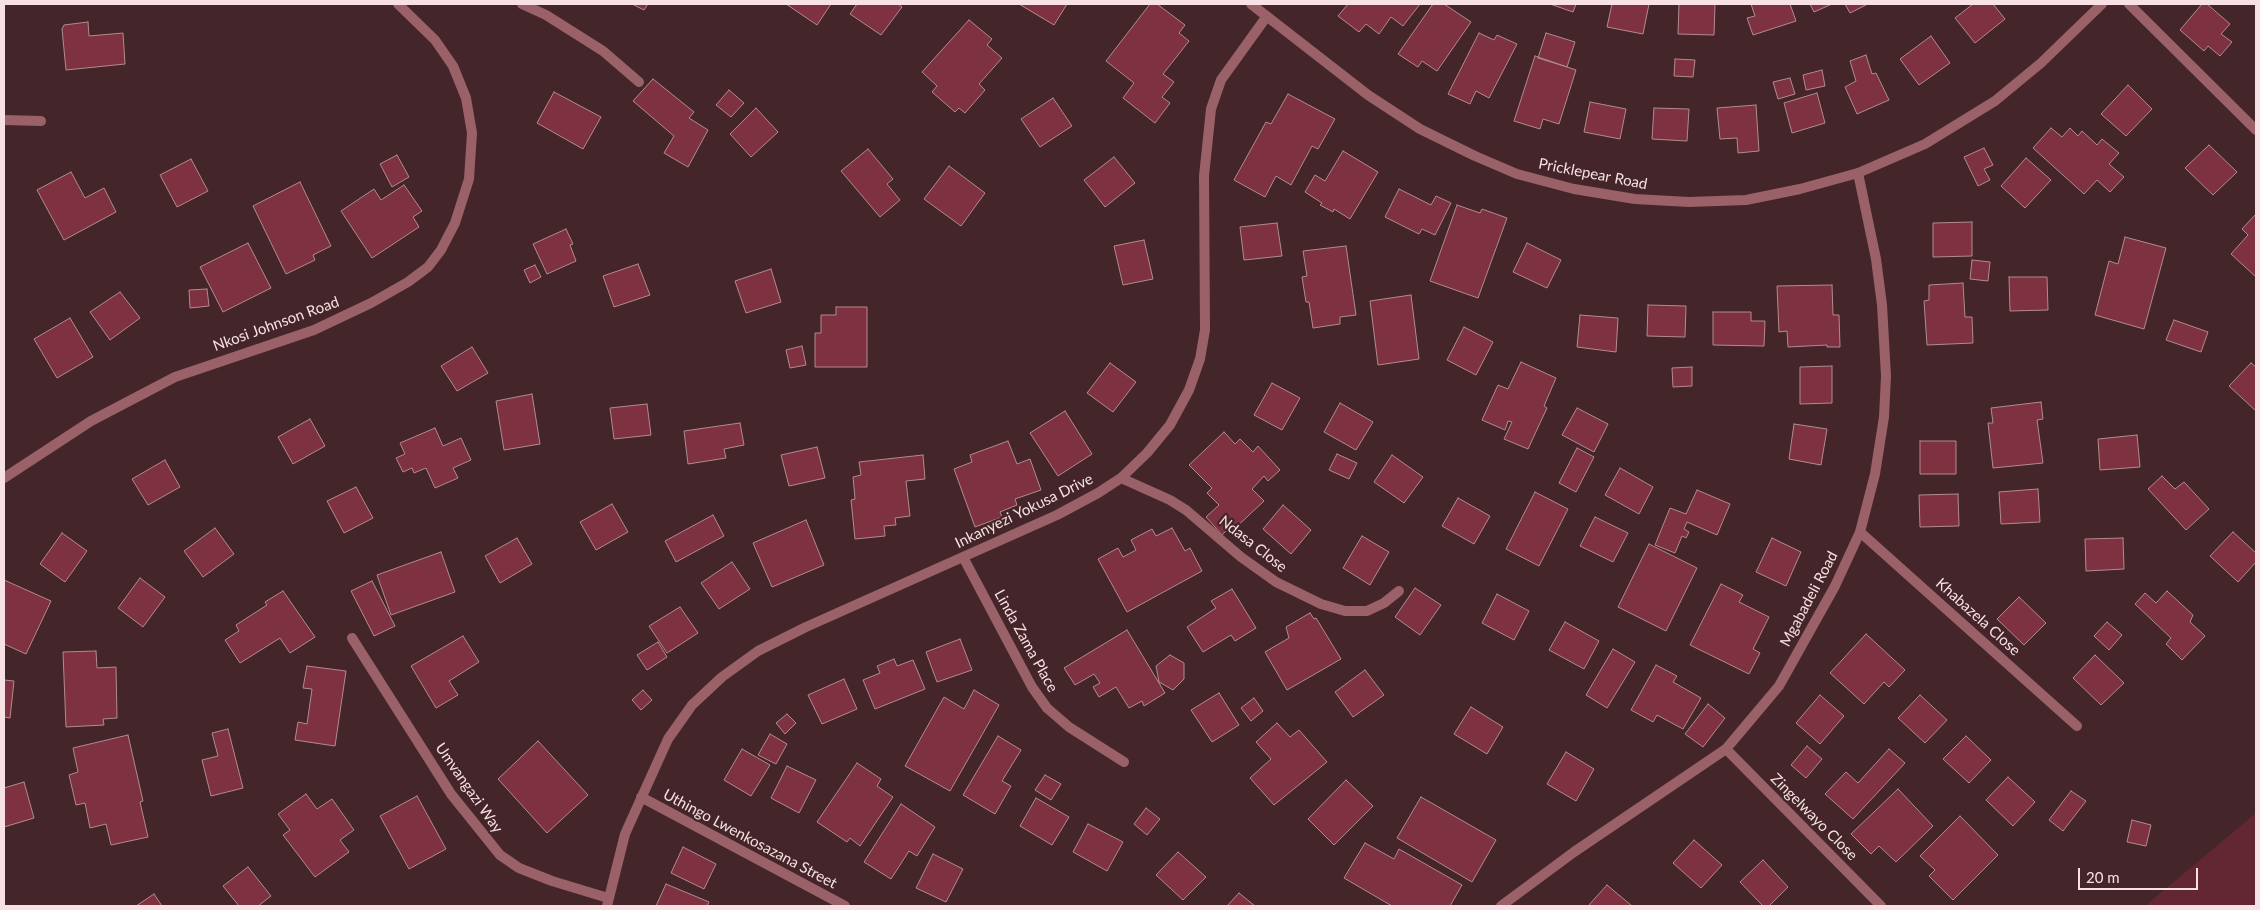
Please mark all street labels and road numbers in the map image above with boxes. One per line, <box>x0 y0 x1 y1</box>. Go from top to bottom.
street label: Pricklepear Road <box>1537 155 1649 193</box>
street label: Nkosi Johnson Road <box>211 293 341 355</box>
street label: Inkanyezi Yokusa Drive <box>952 470 1096 552</box>
street label: Ndasa Close <box>1215 512 1291 576</box>
street label: Mgabadeli Road <box>1776 548 1842 650</box>
street label: Khabazela Close <box>1932 574 2024 660</box>
street label: Linda Zama Place <box>990 587 1062 695</box>
street label: Umvangazi Way <box>431 740 507 836</box>
street label: Zingelwayo Close <box>1767 770 1861 864</box>
street label: Uthingo Lwenkosazana Street <box>660 785 840 893</box>

